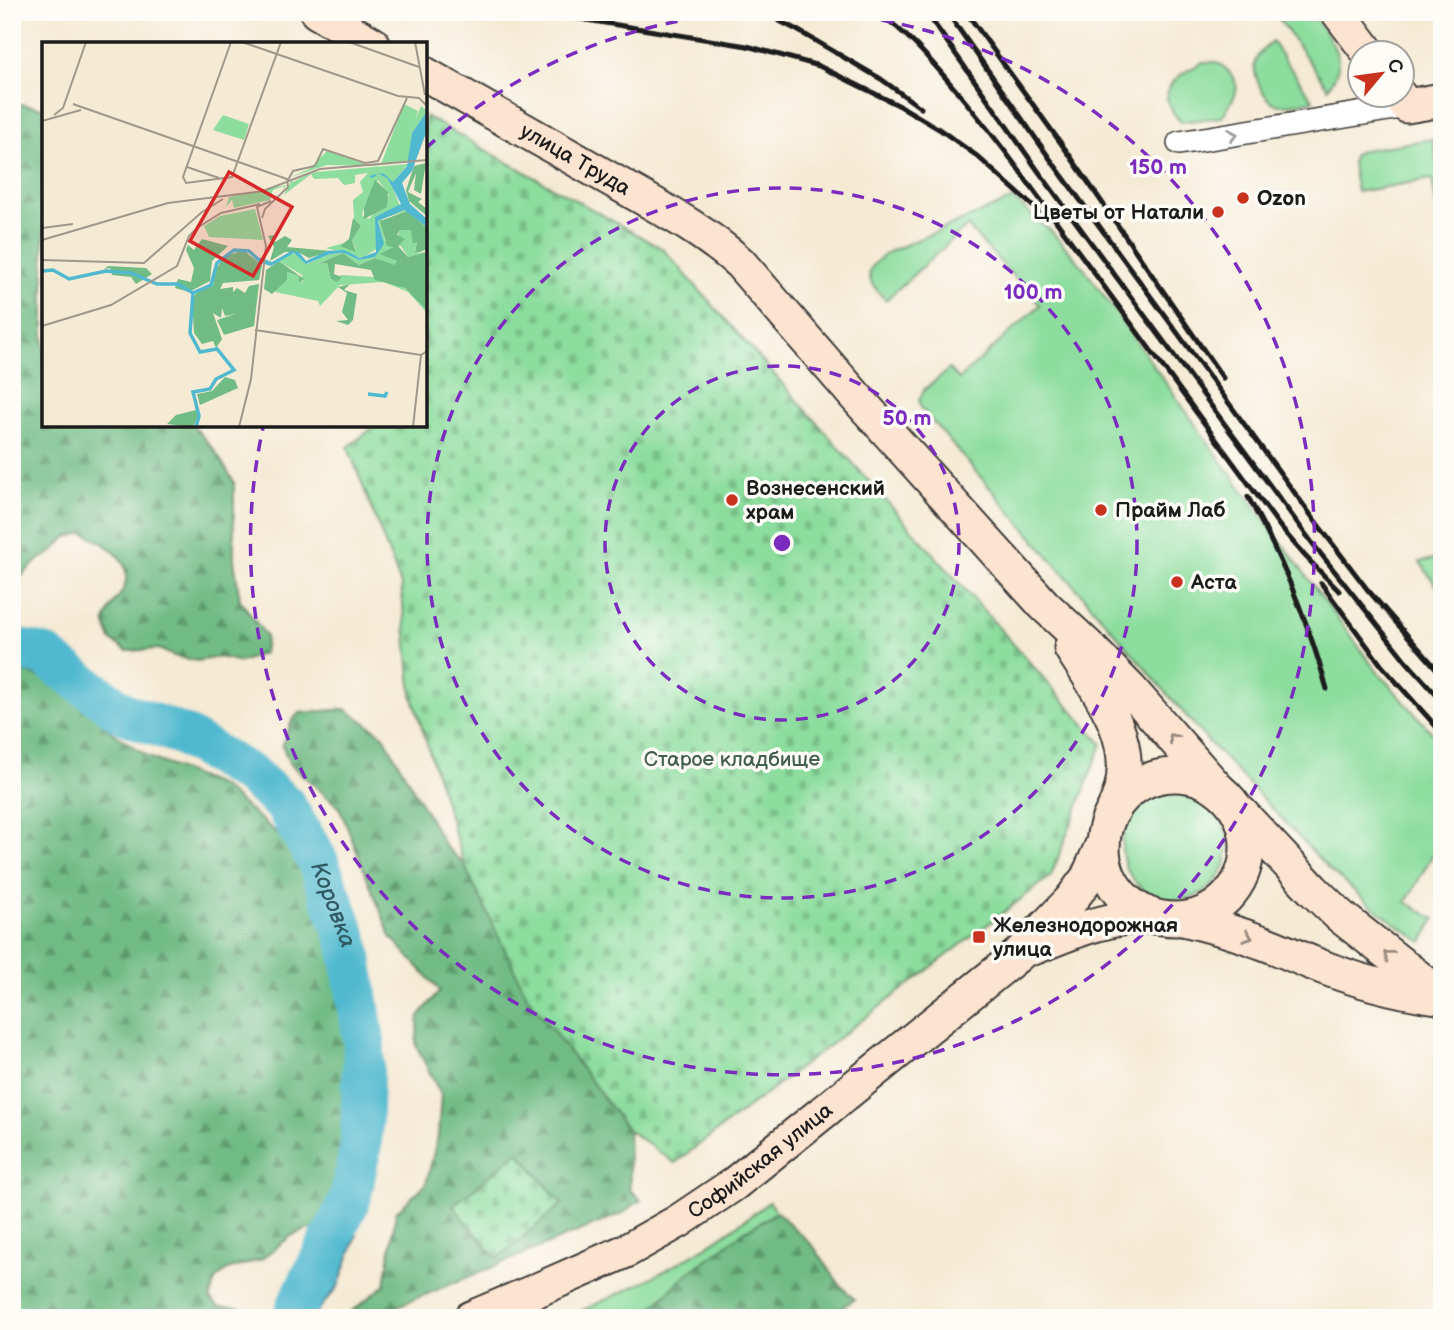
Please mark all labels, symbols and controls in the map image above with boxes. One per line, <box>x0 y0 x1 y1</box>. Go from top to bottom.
north arrow <box>1346 38 1416 108</box>
inset map <box>42 42 427 427</box>
text: С <box>1381 55 1408 78</box>
street label: улица Труда <box>516 119 635 201</box>
one-way arrow <box>1227 128 1239 143</box>
text: 150 m <box>1129 155 1187 180</box>
place label: Ozon <box>1257 186 1306 211</box>
marker: Ozon <box>1235 190 1251 206</box>
place label: Цветы от Натали <box>1033 200 1204 225</box>
marker: Цветы от Натали <box>1210 204 1226 220</box>
text: 100 m <box>1004 280 1062 305</box>
text: 50 m <box>883 406 931 431</box>
place label: Вознесенский храм <box>746 476 885 525</box>
marker: Вознесенский храм <box>724 492 740 508</box>
place label: Прайм Лаб <box>1115 498 1226 523</box>
marker: Прайм Лаб <box>1093 502 1109 518</box>
centre of rings <box>770 531 794 555</box>
place label: Аста <box>1190 570 1237 595</box>
marker: Аста <box>1169 574 1185 590</box>
one-way arrow <box>1169 733 1181 746</box>
park label: Старое кладбище <box>644 747 821 772</box>
water label: Коровка <box>304 858 362 952</box>
place label: Железнодорожная улица <box>993 913 1178 962</box>
marker: Железнодорожная улица <box>971 929 987 945</box>
one-way arrow <box>1242 929 1254 944</box>
one-way arrow <box>1383 950 1395 963</box>
street label: Софийская улица <box>683 1097 838 1224</box>

